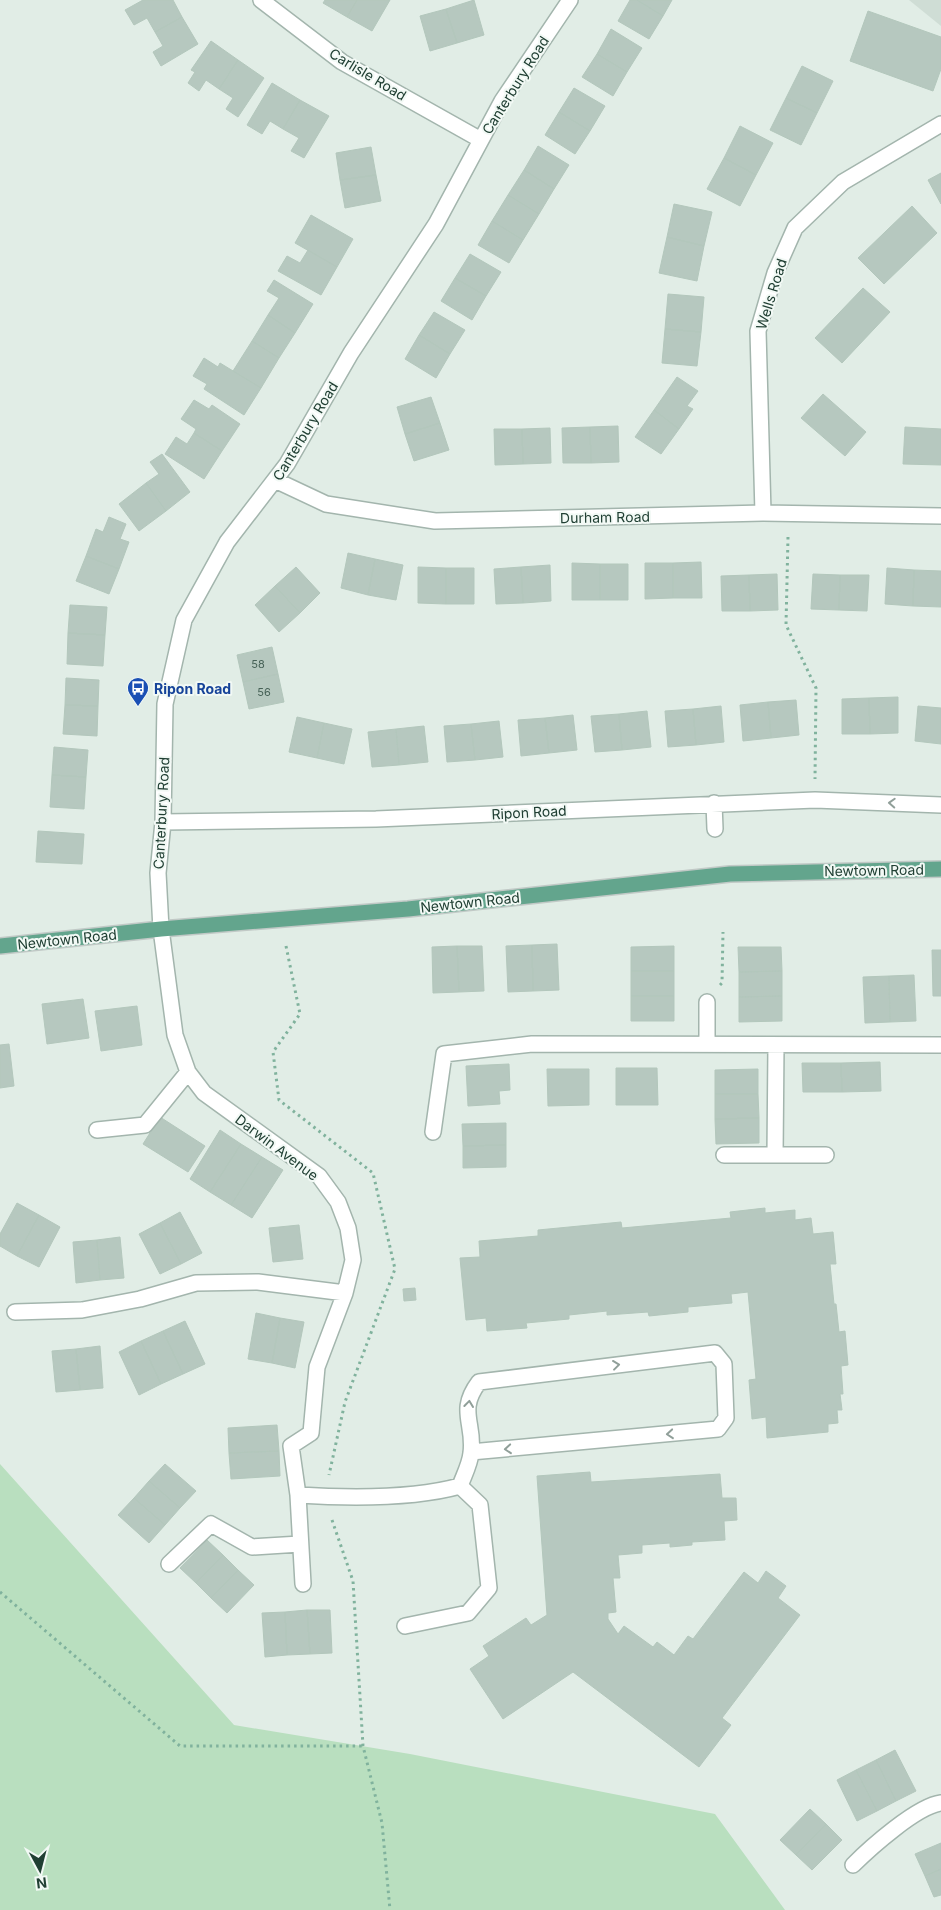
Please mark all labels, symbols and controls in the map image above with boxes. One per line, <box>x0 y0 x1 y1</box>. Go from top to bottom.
street label: Canterbury Road <box>478 33 552 137</box>
street label: Carlisle Road <box>326 44 410 104</box>
street label: Wells Road <box>752 257 790 331</box>
street label: Canterbury Road <box>269 378 341 484</box>
street label: Durham Road <box>560 508 650 526</box>
house number: 58 <box>251 657 265 671</box>
bus stop icon: Ripon Road <box>126 676 150 707</box>
place label: Ripon Road <box>154 680 231 697</box>
house number: 56 <box>257 685 271 699</box>
street label: Canterbury Road <box>150 756 172 870</box>
one-way arrow <box>888 798 896 809</box>
street label: Ripon Road <box>491 802 567 822</box>
street label: Newtown Road <box>824 861 924 879</box>
street label: Newtown Road <box>419 888 521 916</box>
street label: Newtown Road <box>16 925 118 953</box>
street label: Darwin Avenue <box>232 1110 322 1184</box>
one-way arrow <box>612 1360 620 1371</box>
one-way arrow <box>463 1399 474 1407</box>
one-way arrow <box>666 1428 674 1439</box>
one-way arrow <box>504 1443 512 1454</box>
north arrow <box>15 1845 65 1895</box>
text: N <box>35 1874 48 1892</box>

